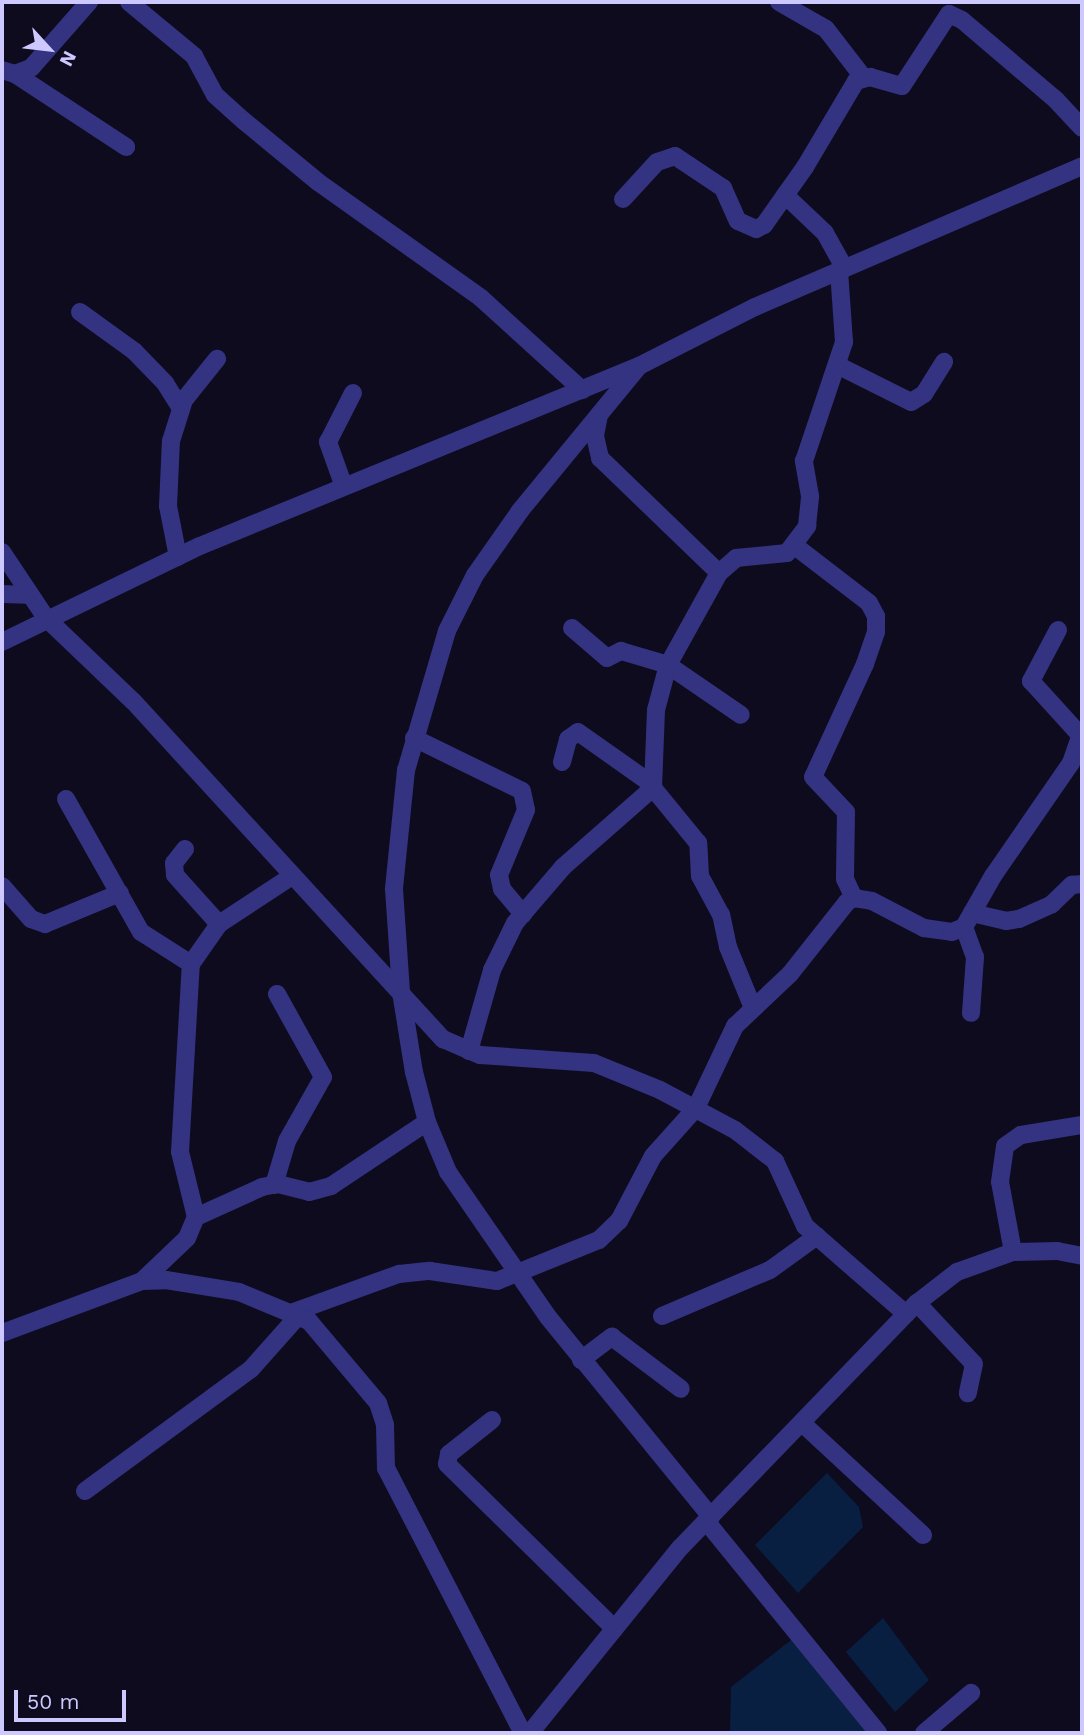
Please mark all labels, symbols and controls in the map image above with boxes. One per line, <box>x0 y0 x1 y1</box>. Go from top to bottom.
north arrow <box>14 14 84 84</box>
text: N <box>55 47 82 70</box>
scale bar <box>18 1676 130 1720</box>
text: 50 m <box>27 1689 79 1714</box>

